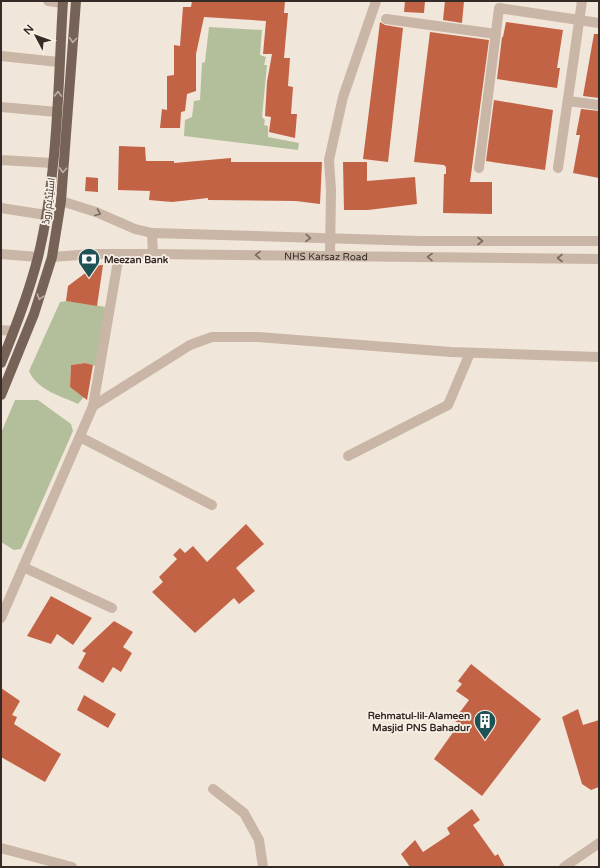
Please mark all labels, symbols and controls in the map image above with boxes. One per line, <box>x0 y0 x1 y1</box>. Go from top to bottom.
north arrow <box>16 16 56 56</box>
text: N <box>21 22 37 37</box>
one-way arrow <box>69 37 78 43</box>
one-way arrow <box>54 91 62 97</box>
one-way arrow <box>59 167 68 173</box>
street label: اسٹیڈیم روڈ <box>40 177 59 225</box>
one-way arrow <box>94 209 101 217</box>
one-way arrow <box>305 234 311 242</box>
one-way arrow <box>477 237 483 245</box>
bank icon: Meezan Bank <box>76 246 102 279</box>
street label: NHS Karsaz Road <box>284 250 368 263</box>
one-way arrow <box>255 251 261 260</box>
one-way arrow <box>427 253 433 261</box>
place label: Meezan Bank <box>104 254 169 266</box>
one-way arrow <box>557 254 563 262</box>
one-way arrow <box>36 293 45 300</box>
building icon: Rehmatul-lil-Alameen Masjid PNS Bahadur <box>472 708 498 741</box>
place label: Rehmatul-lil-Alameen Masjid PNS Bahadur <box>368 710 470 734</box>

